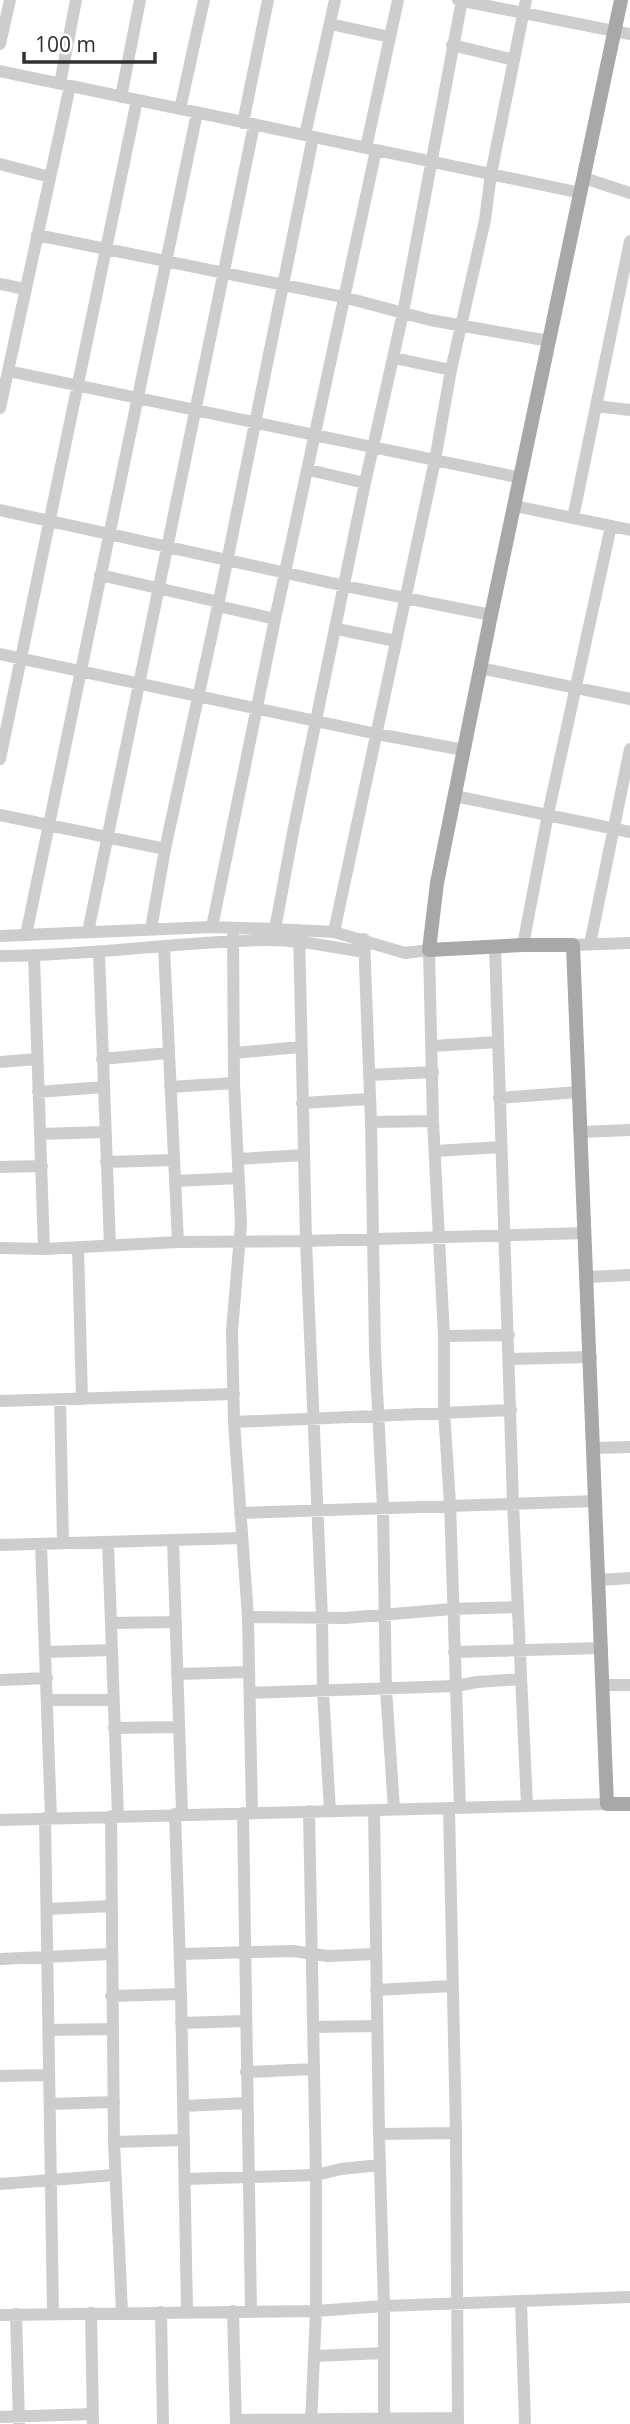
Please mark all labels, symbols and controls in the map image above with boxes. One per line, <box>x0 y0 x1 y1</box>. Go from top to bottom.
scale bar <box>24 21 156 65</box>
text: 100 m <box>35 30 96 58</box>

